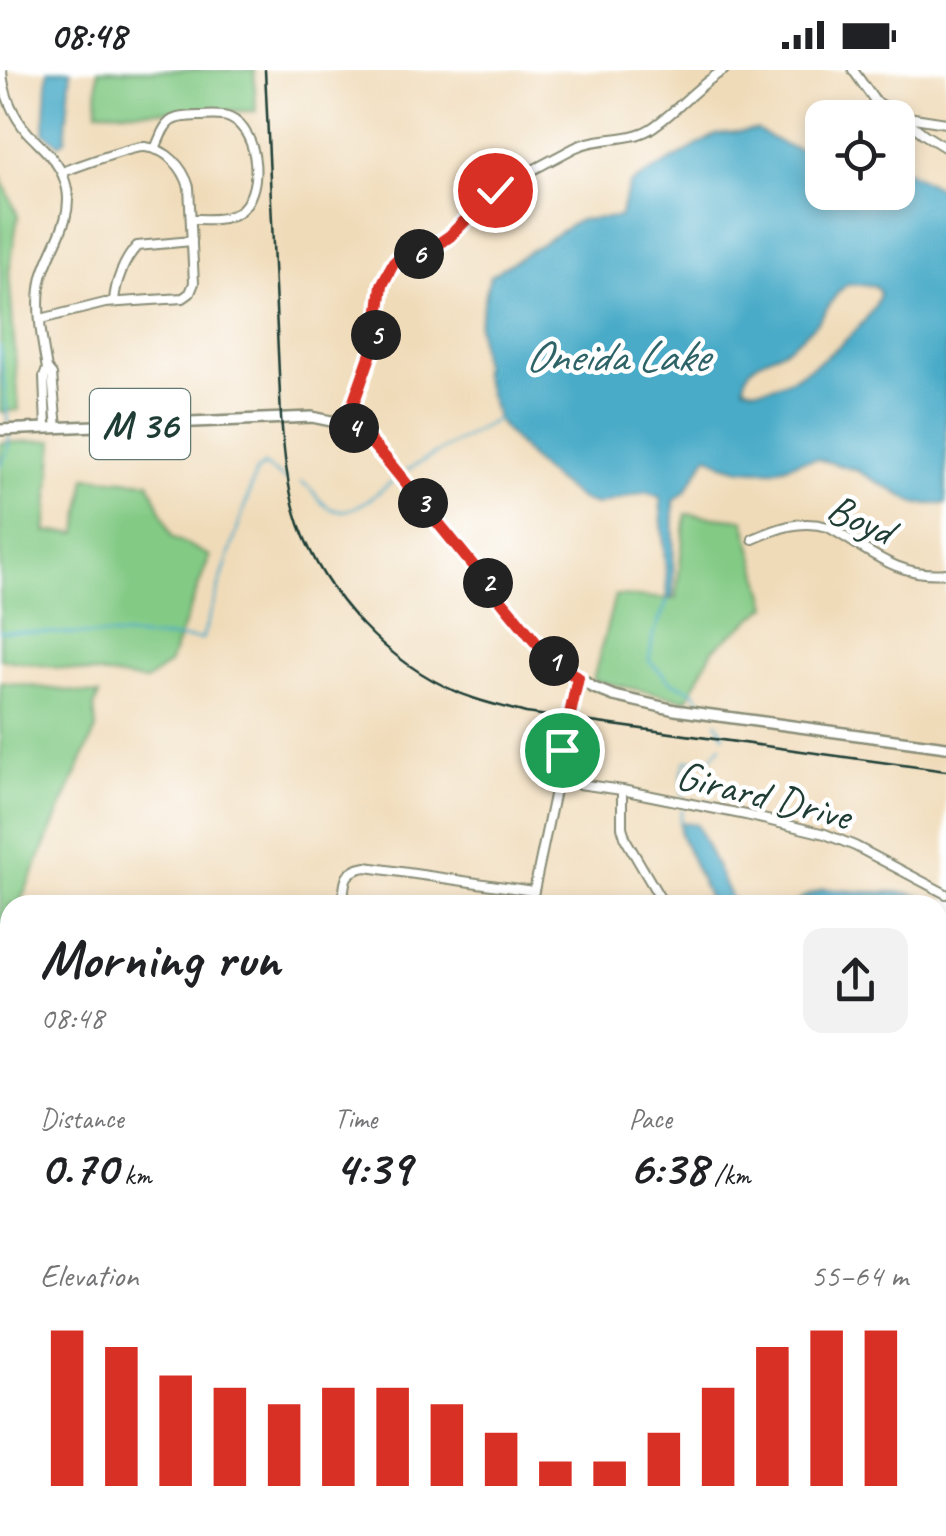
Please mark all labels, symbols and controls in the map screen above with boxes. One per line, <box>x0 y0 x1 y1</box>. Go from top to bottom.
text: 08:48 <box>50 12 126 59</box>
map controls <box>805 100 915 210</box>
button: locate <box>805 100 915 210</box>
pin <box>453 148 538 233</box>
icon: check <box>468 163 523 218</box>
pin: 6 <box>394 229 444 279</box>
text: 6 <box>412 236 426 271</box>
pin: 5 <box>351 310 401 360</box>
text: 5 <box>370 317 382 352</box>
water label: Oneida Lake <box>525 328 714 385</box>
road number: M 36 <box>90 389 190 459</box>
pin: 4 <box>329 403 379 453</box>
text: 4 <box>348 410 360 445</box>
pin: 3 <box>398 478 448 528</box>
street label: Boyd <box>819 482 908 560</box>
text: 3 <box>417 485 429 520</box>
pin: 2 <box>463 558 513 608</box>
text: 2 <box>482 565 494 600</box>
pin: 1 <box>529 636 579 686</box>
text: 1 <box>548 643 560 678</box>
pin <box>520 708 605 793</box>
icon: arrive <box>535 723 590 778</box>
street label: Girard Drive <box>671 748 860 843</box>
text: Morning run <box>40 924 280 994</box>
button: share <box>803 928 908 1033</box>
text: 08:48 <box>40 997 104 1038</box>
text: Distance <box>40 1101 124 1136</box>
text: Time <box>334 1101 377 1136</box>
text: Pace <box>629 1101 672 1136</box>
text: 0.70 <box>40 1136 117 1199</box>
text: 4:39 <box>334 1136 411 1199</box>
text: 6:38 <box>629 1136 707 1199</box>
text: km <box>117 1157 151 1192</box>
text: /km <box>707 1157 750 1192</box>
text: Elevation <box>40 1255 138 1296</box>
text: 55–64 m <box>810 1255 908 1296</box>

